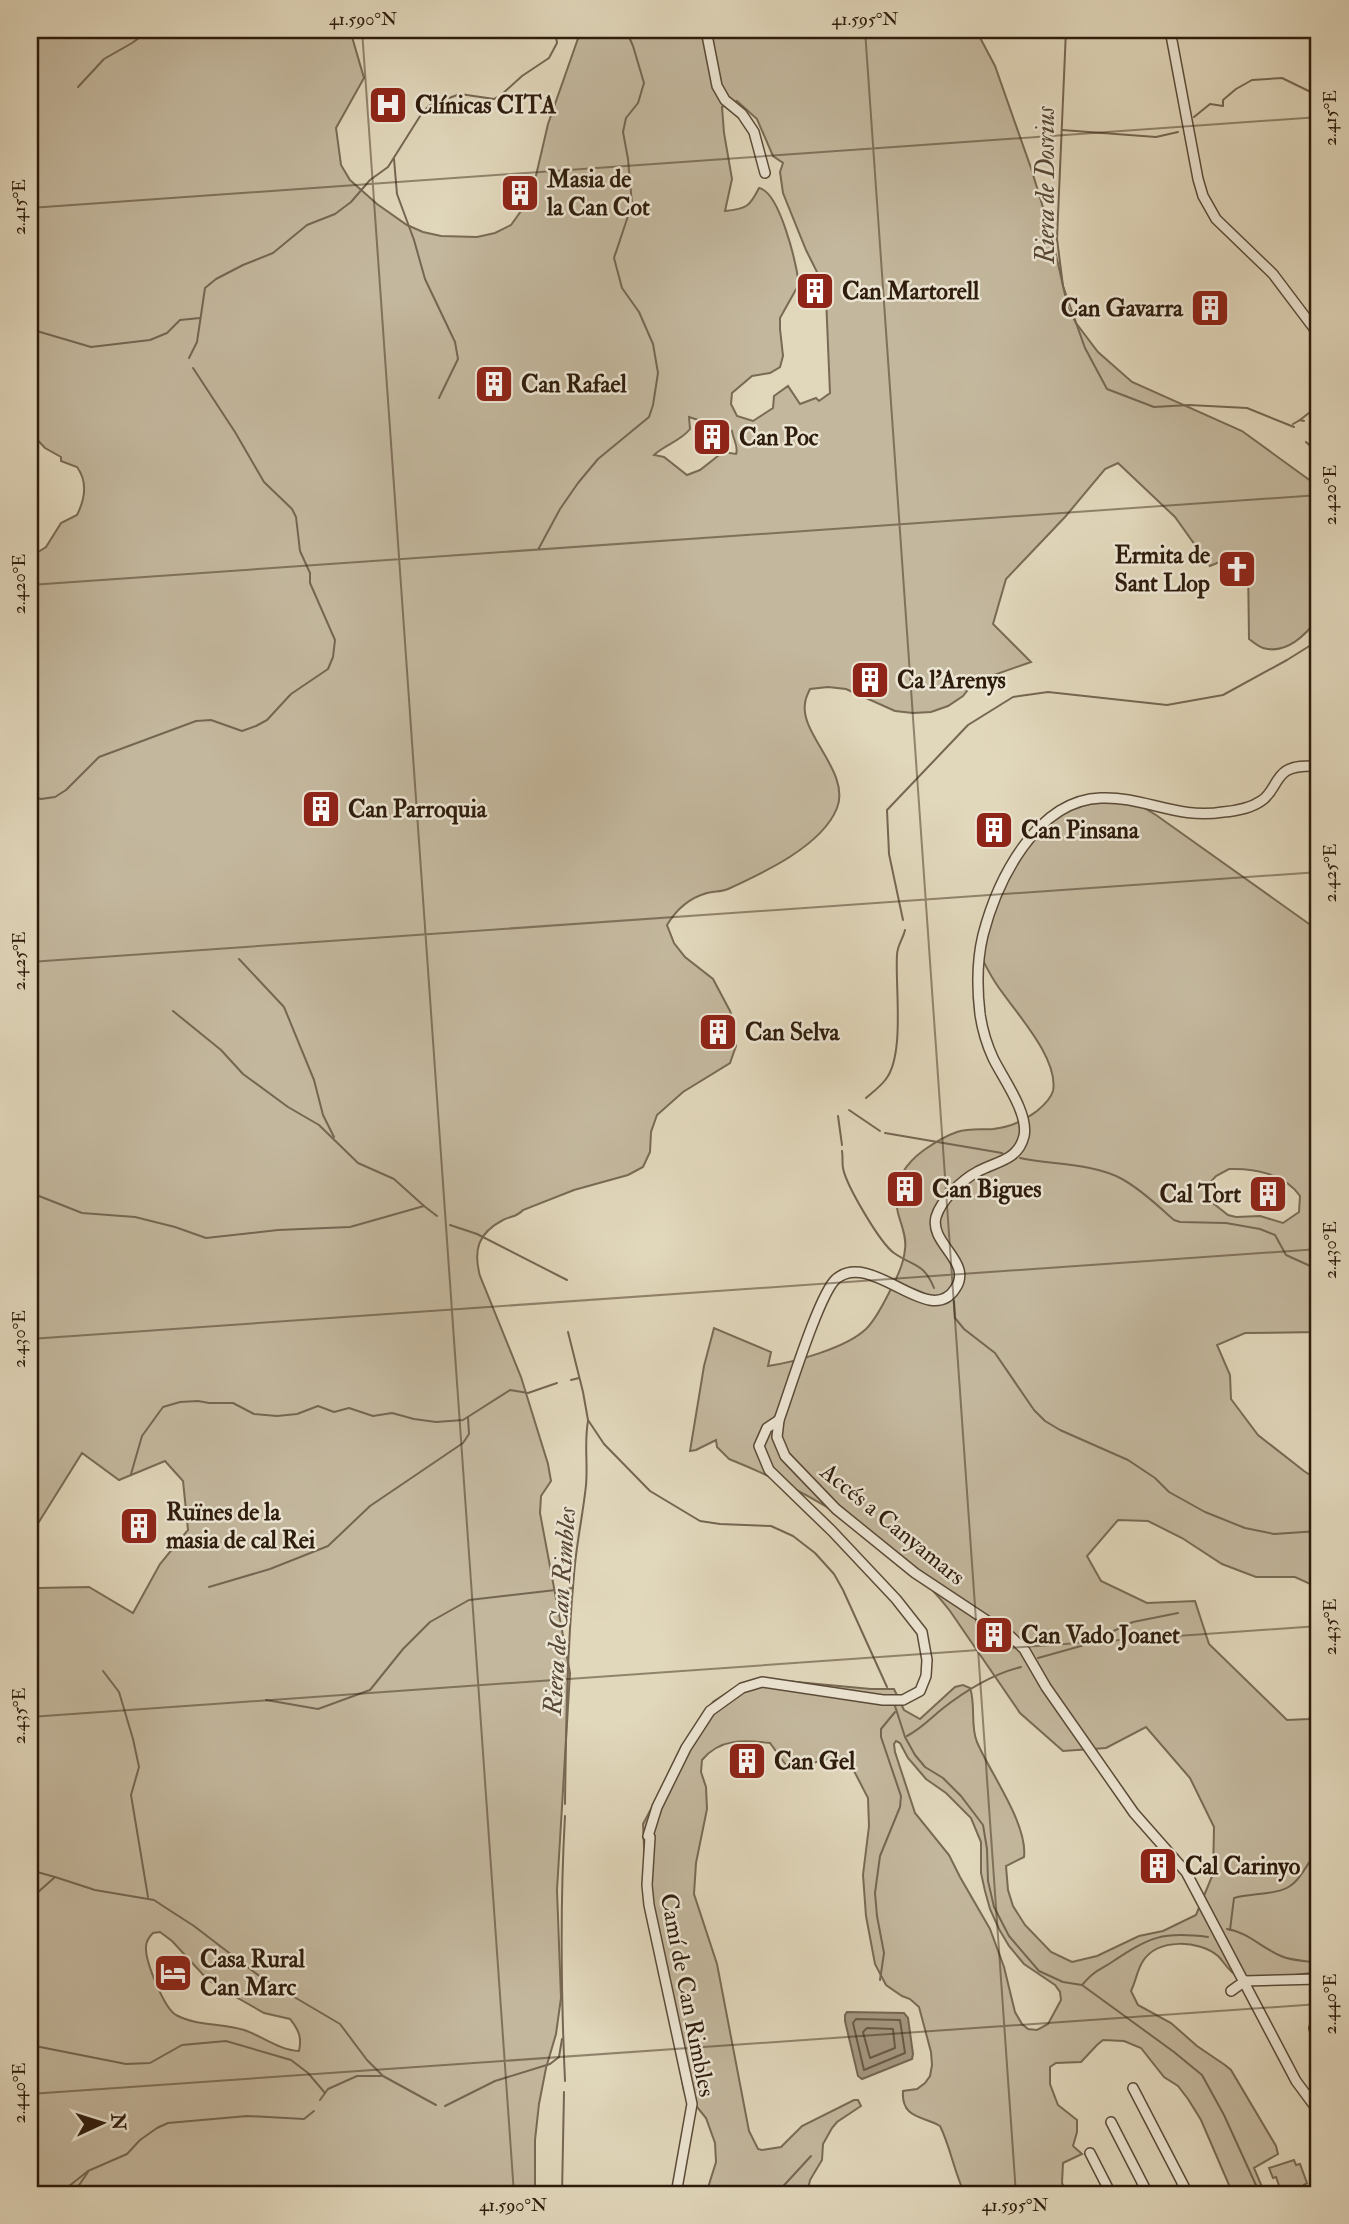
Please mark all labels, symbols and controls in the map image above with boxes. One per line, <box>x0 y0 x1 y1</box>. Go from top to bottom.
text: 41.590°N <box>329 8 397 31</box>
text: 41.595°N <box>832 8 898 31</box>
hospital icon: Clínicas CITA <box>367 84 409 126</box>
place label: Clínicas CITA <box>415 90 557 121</box>
text: 2.415°E <box>1319 90 1342 146</box>
water label: Riera de Dosrius <box>1030 106 1062 265</box>
place label: Masia de la Can Cot <box>546 164 650 223</box>
building icon: Masia de la Can Cot <box>499 172 541 214</box>
text: 2.415°E <box>8 179 31 235</box>
building icon: Can Martorell <box>794 270 836 312</box>
place label: Can Martorell <box>842 276 980 307</box>
building icon: Can Gavarra <box>1189 287 1231 329</box>
place label: Can Gavarra <box>1061 293 1184 324</box>
building icon: Can Rafael <box>473 363 515 405</box>
place label: Can Rafael <box>521 369 627 400</box>
building icon: Can Poc <box>691 416 733 458</box>
place label: Can Poc <box>739 422 819 453</box>
text: 2.420°E <box>1319 465 1342 525</box>
place label: Ermita de Sant Llop <box>1114 540 1210 599</box>
church icon: Ermita de Sant Llop <box>1216 548 1258 590</box>
text: 2.420°E <box>8 554 31 614</box>
building icon: Ca l'Arenys <box>849 659 891 701</box>
place label: Ca l'Arenys <box>897 665 1006 696</box>
building icon: Can Parroquia <box>300 788 342 830</box>
place label: Can Parroquia <box>348 794 488 825</box>
building icon: Can Pinsana <box>973 809 1015 851</box>
place label: Can Pinsana <box>1021 815 1140 846</box>
text: 2.425°E <box>1319 844 1342 902</box>
text: 2.425°E <box>8 932 31 990</box>
building icon: Can Selva <box>697 1011 739 1053</box>
place label: Can Selva <box>745 1017 840 1048</box>
building icon: Can Bigues <box>884 1168 926 1210</box>
building icon: Cal Tort <box>1247 1173 1289 1215</box>
place label: Can Bigues <box>932 1174 1041 1205</box>
place label: Cal Tort <box>1159 1179 1241 1210</box>
text: 2.430°E <box>1319 1221 1342 1279</box>
text: 2.430°E <box>8 1310 31 1368</box>
street label: Accés a Canyamars <box>813 1456 972 1593</box>
place label: Ruïnes de la masia de cal Rei <box>166 1497 316 1556</box>
building icon: Ruïnes de la masia de cal Rei <box>118 1505 160 1547</box>
water label: Riera de Can Rimbles <box>537 1505 583 1717</box>
text: 2.435°E <box>1319 1599 1342 1655</box>
building icon: Can Vado Joanet <box>973 1614 1015 1656</box>
place label: Can Vado Joanet <box>1021 1620 1180 1651</box>
text: 2.435°E <box>8 1688 31 1744</box>
building icon: Can Gel <box>726 1740 768 1782</box>
place label: Can Gel <box>774 1746 856 1777</box>
building icon: Cal Carinyo <box>1137 1845 1179 1887</box>
place label: Cal Carinyo <box>1185 1851 1301 1882</box>
street label: Camí de Can Rimbles <box>653 1890 722 2100</box>
place label: Casa Rural Can Marc <box>200 1944 306 2003</box>
hotel icon: Casa Rural Can Marc <box>152 1952 194 1994</box>
text: 2.440°E <box>1319 1974 1342 2034</box>
text: 2.440°E <box>8 2063 31 2123</box>
north arrow <box>66 2088 136 2158</box>
text: N <box>105 2112 131 2132</box>
text: 41.590°N <box>479 2194 547 2217</box>
text: 41.595°N <box>982 2194 1048 2217</box>

